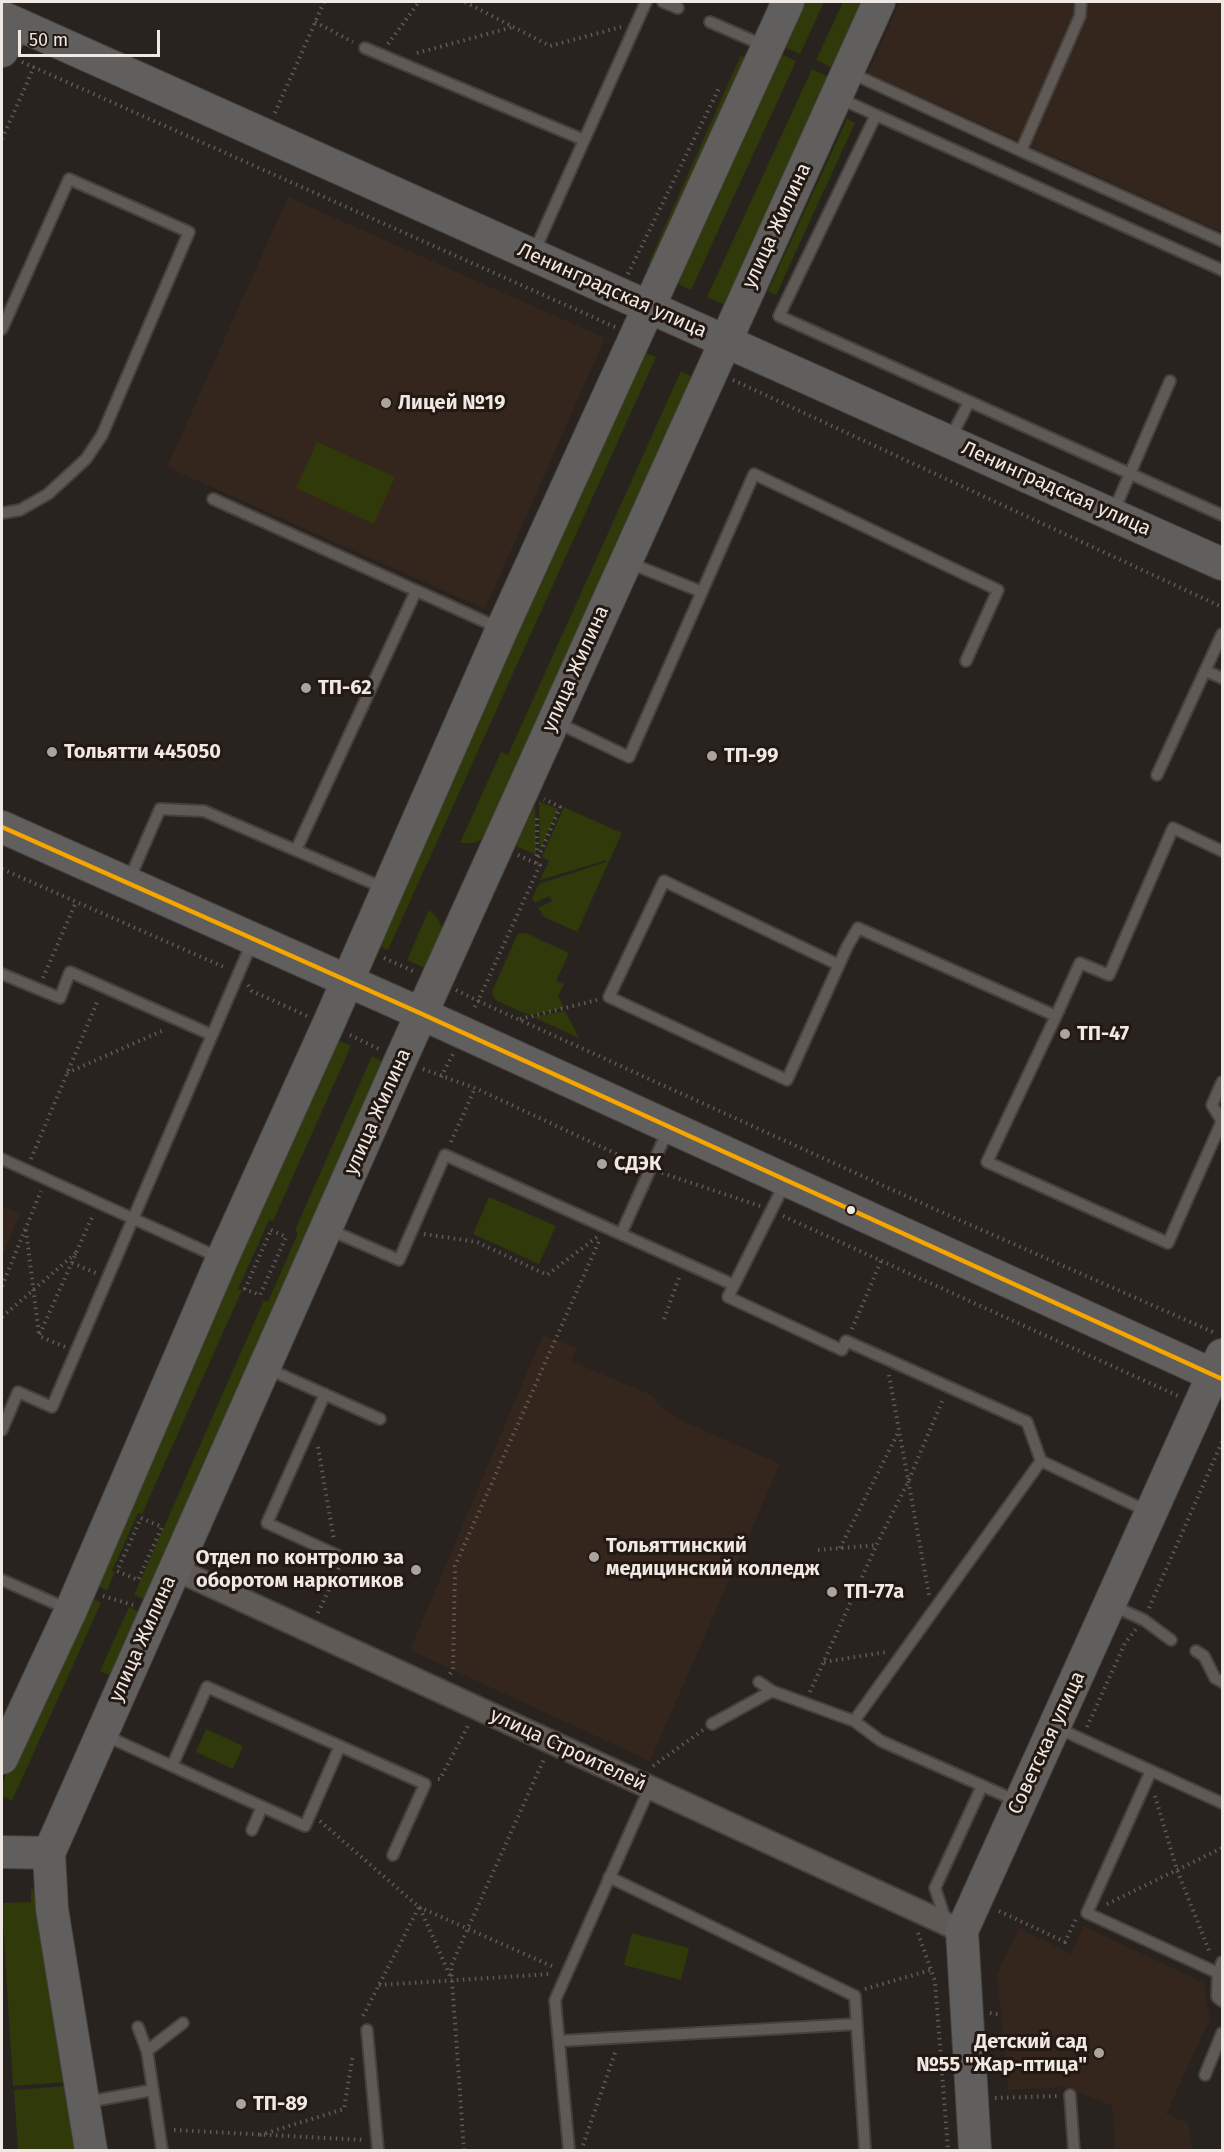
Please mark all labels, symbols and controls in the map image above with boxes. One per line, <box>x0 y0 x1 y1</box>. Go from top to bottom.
scale bar <box>21 18 164 56</box>
text: 50 m <box>29 29 68 51</box>
street label: улица Жилина <box>737 159 817 293</box>
street label: Ленинградская улица <box>514 238 710 344</box>
place label: Лицей №19 <box>398 391 505 415</box>
marker: Лицей №19 <box>379 396 393 410</box>
street label: Ленинградская улица <box>958 436 1154 542</box>
street label: улица Жилина <box>537 602 615 736</box>
place label: ТП-62 <box>318 676 372 700</box>
marker: ТП-62 <box>299 681 313 695</box>
place label: Тольятти 445050 <box>64 740 221 764</box>
place label: ТП-99 <box>724 744 778 768</box>
marker: Тольятти 445050 <box>45 745 59 759</box>
marker: ТП-99 <box>705 749 719 763</box>
place label: ТП-47 <box>1077 1022 1129 1046</box>
marker: ТП-47 <box>1058 1027 1072 1041</box>
street label: улица Жилина <box>339 1045 417 1179</box>
place label: СДЭК <box>614 1152 661 1176</box>
marker: СДЭК <box>595 1157 609 1171</box>
unlabelled marker <box>845 1204 857 1216</box>
place label: Тольяттинский медицинский колледж <box>606 1534 820 1581</box>
place label: Отдел по контролю за оборотом наркотиков <box>196 1546 404 1593</box>
marker: Тольяттинский медицинский колледж <box>587 1550 601 1564</box>
marker: Отдел по контролю за оборотом наркотиков <box>409 1563 423 1577</box>
street label: улица Жилина <box>104 1572 182 1706</box>
place label: ТП-77а <box>844 1580 904 1604</box>
marker: ТП-77а <box>825 1585 839 1599</box>
street label: Советская улица <box>1003 1668 1091 1818</box>
street label: улица Строителей <box>486 1703 650 1797</box>
place label: Детский сад №55 "Жар-птица" <box>916 2030 1087 2077</box>
marker: Детский сад №55 "Жар-птица" <box>1092 2046 1106 2060</box>
place label: ТП-89 <box>253 2092 308 2116</box>
marker: ТП-89 <box>234 2097 248 2111</box>

